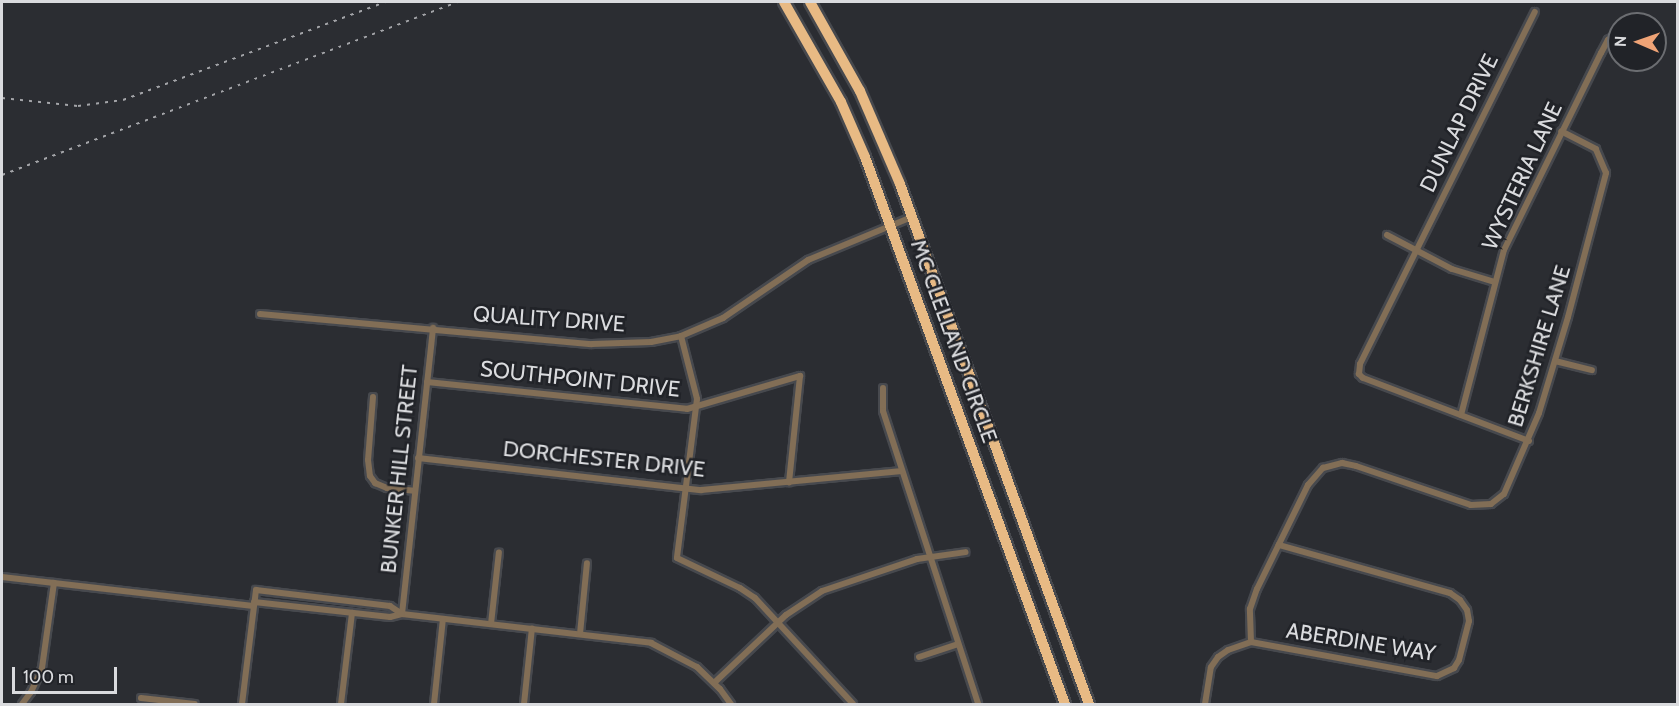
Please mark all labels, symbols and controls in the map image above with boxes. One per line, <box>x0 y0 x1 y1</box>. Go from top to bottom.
north arrow <box>1607 12 1667 72</box>
text: N <box>1611 35 1630 47</box>
street label: DUNLAP DRIVE <box>1414 50 1504 196</box>
street label: WYSTERIA LANE <box>1476 98 1568 254</box>
street label: MC CLELLAND CIRCLE <box>905 236 1003 446</box>
street label: BERKSHIRE LANE <box>1502 262 1576 430</box>
street label: QUALITY DRIVE <box>472 301 626 337</box>
street label: SOUTHPOINT DRIVE <box>479 355 681 403</box>
street label: BUNKER HILL STREET <box>375 363 423 575</box>
street label: DORCHESTER DRIVE <box>502 435 706 483</box>
street label: ABERDINE WAY <box>1284 617 1438 667</box>
scale bar <box>15 655 120 693</box>
text: 100 m <box>23 666 74 688</box>

